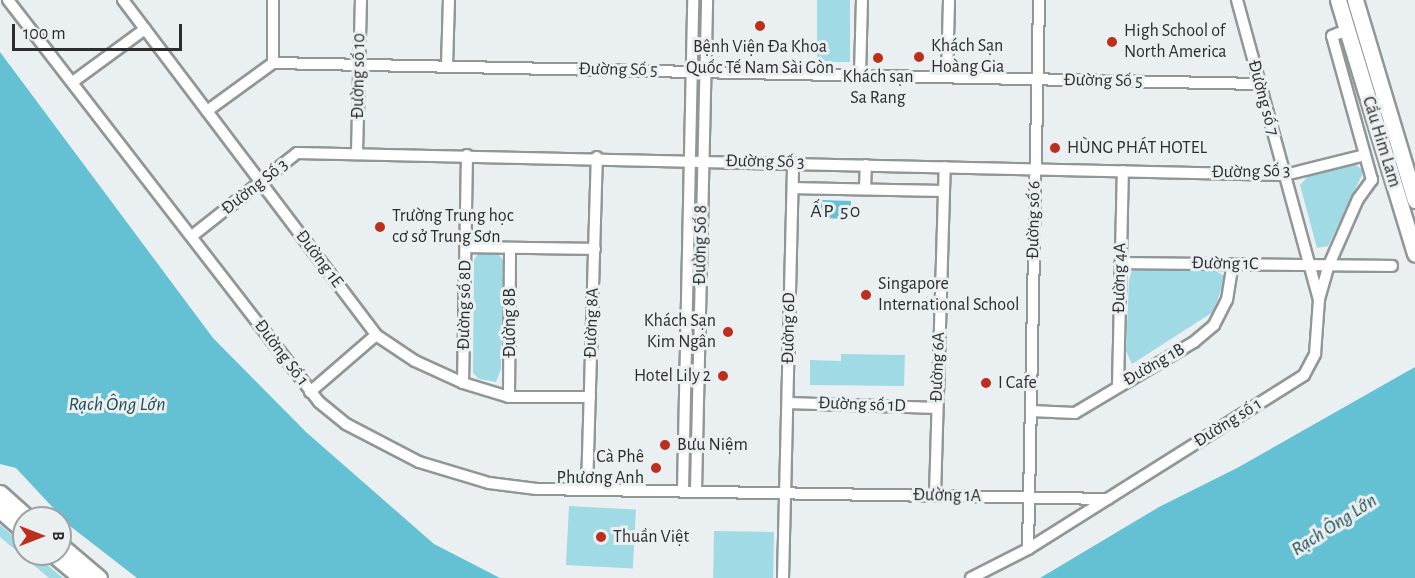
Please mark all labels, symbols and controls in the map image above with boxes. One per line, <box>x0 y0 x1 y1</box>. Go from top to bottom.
scale bar <box>15 12 184 50</box>
marker: Bệnh Viện Đa Khoa Quốc Tế Nam Sài Gòn <box>751 17 769 35</box>
place label: High School of North America <box>1124 21 1227 63</box>
text: 100 m <box>23 25 66 43</box>
street label: Đường số 10 <box>347 33 371 119</box>
marker: High School of North America <box>1105 35 1119 49</box>
place label: Khách Sạn Hoàng Gia <box>931 36 1004 78</box>
place label: Bệnh Viện Đa Khoa Quốc Tế Nam Sài Gòn <box>686 37 834 80</box>
marker: Khách Sạn Hoàng Gia <box>912 50 926 64</box>
marker: Khách sạn Sa Rang <box>871 51 885 65</box>
street label: Đường số 7 <box>1243 58 1283 138</box>
street label: Đường Số 5 <box>578 59 658 81</box>
place label: Khách sạn Sa Rang <box>843 67 913 110</box>
street label: Đường Số 5 <box>1063 70 1143 92</box>
street label: Cầu Him Lam <box>1357 94 1405 190</box>
place label: HÙNG PHÁT HOTEL <box>1067 137 1207 159</box>
marker: HÙNG PHÁT HOTEL <box>1048 141 1062 155</box>
street label: Đường Số 3 <box>725 151 805 173</box>
street label: Đường Số 3 <box>217 154 293 220</box>
street label: Đường Số 3 <box>1211 161 1291 183</box>
street label: Đường số 6 <box>1023 181 1045 259</box>
district label: ẤP 50 <box>810 199 862 223</box>
street label: Đường Số 8 <box>690 205 712 285</box>
place label: Trường Trung học cơ sở Trung Sơn <box>392 206 514 248</box>
marker: Trường Trung học cơ sở Trung Sơn <box>373 220 387 234</box>
street label: Đường 1E <box>290 226 348 292</box>
street label: Đường 4A <box>1109 243 1131 313</box>
street label: Đường 1C <box>1191 253 1259 275</box>
street label: Đường số 8D <box>453 260 477 350</box>
place label: Singapore International School <box>878 274 1019 316</box>
street label: Đường 8A <box>580 287 604 359</box>
street label: Đường 8B <box>499 288 521 358</box>
marker: Singapore International School <box>859 288 873 302</box>
street label: Đường 6D <box>778 292 800 364</box>
place label: Khách Sạn Kim Ngân <box>644 311 716 354</box>
street label: Đường Số 1 <box>249 315 313 391</box>
marker: Khách Sạn Kim Ngân <box>721 325 735 339</box>
street label: Đường 6A <box>926 331 950 403</box>
street label: Đường 1B <box>1119 339 1189 391</box>
place label: Hotel Lily 2 <box>634 365 711 387</box>
marker: Hotel Lily 2 <box>716 369 730 383</box>
place label: I Cafe <box>998 372 1037 394</box>
marker: I Cafe <box>979 376 993 390</box>
water label: Rạch Ông Lớn <box>68 392 166 416</box>
street label: Đường số 1D <box>818 393 906 417</box>
street label: Đường số 1 <box>1190 394 1266 452</box>
place label: Bưu Niệm <box>677 434 748 456</box>
marker: Bưu Niệm <box>658 438 672 452</box>
place label: Cà Phê Phương Anh <box>557 447 644 490</box>
marker: Cà Phê Phương Anh <box>649 461 663 475</box>
street label: Đường 1A <box>913 485 981 507</box>
water label: Rạch Ông Lớn <box>1287 488 1381 562</box>
north arrow <box>12 506 72 566</box>
place label: Thuần Việt <box>613 526 689 548</box>
marker: Thuần Việt <box>594 530 608 544</box>
text: B <box>50 531 66 541</box>

